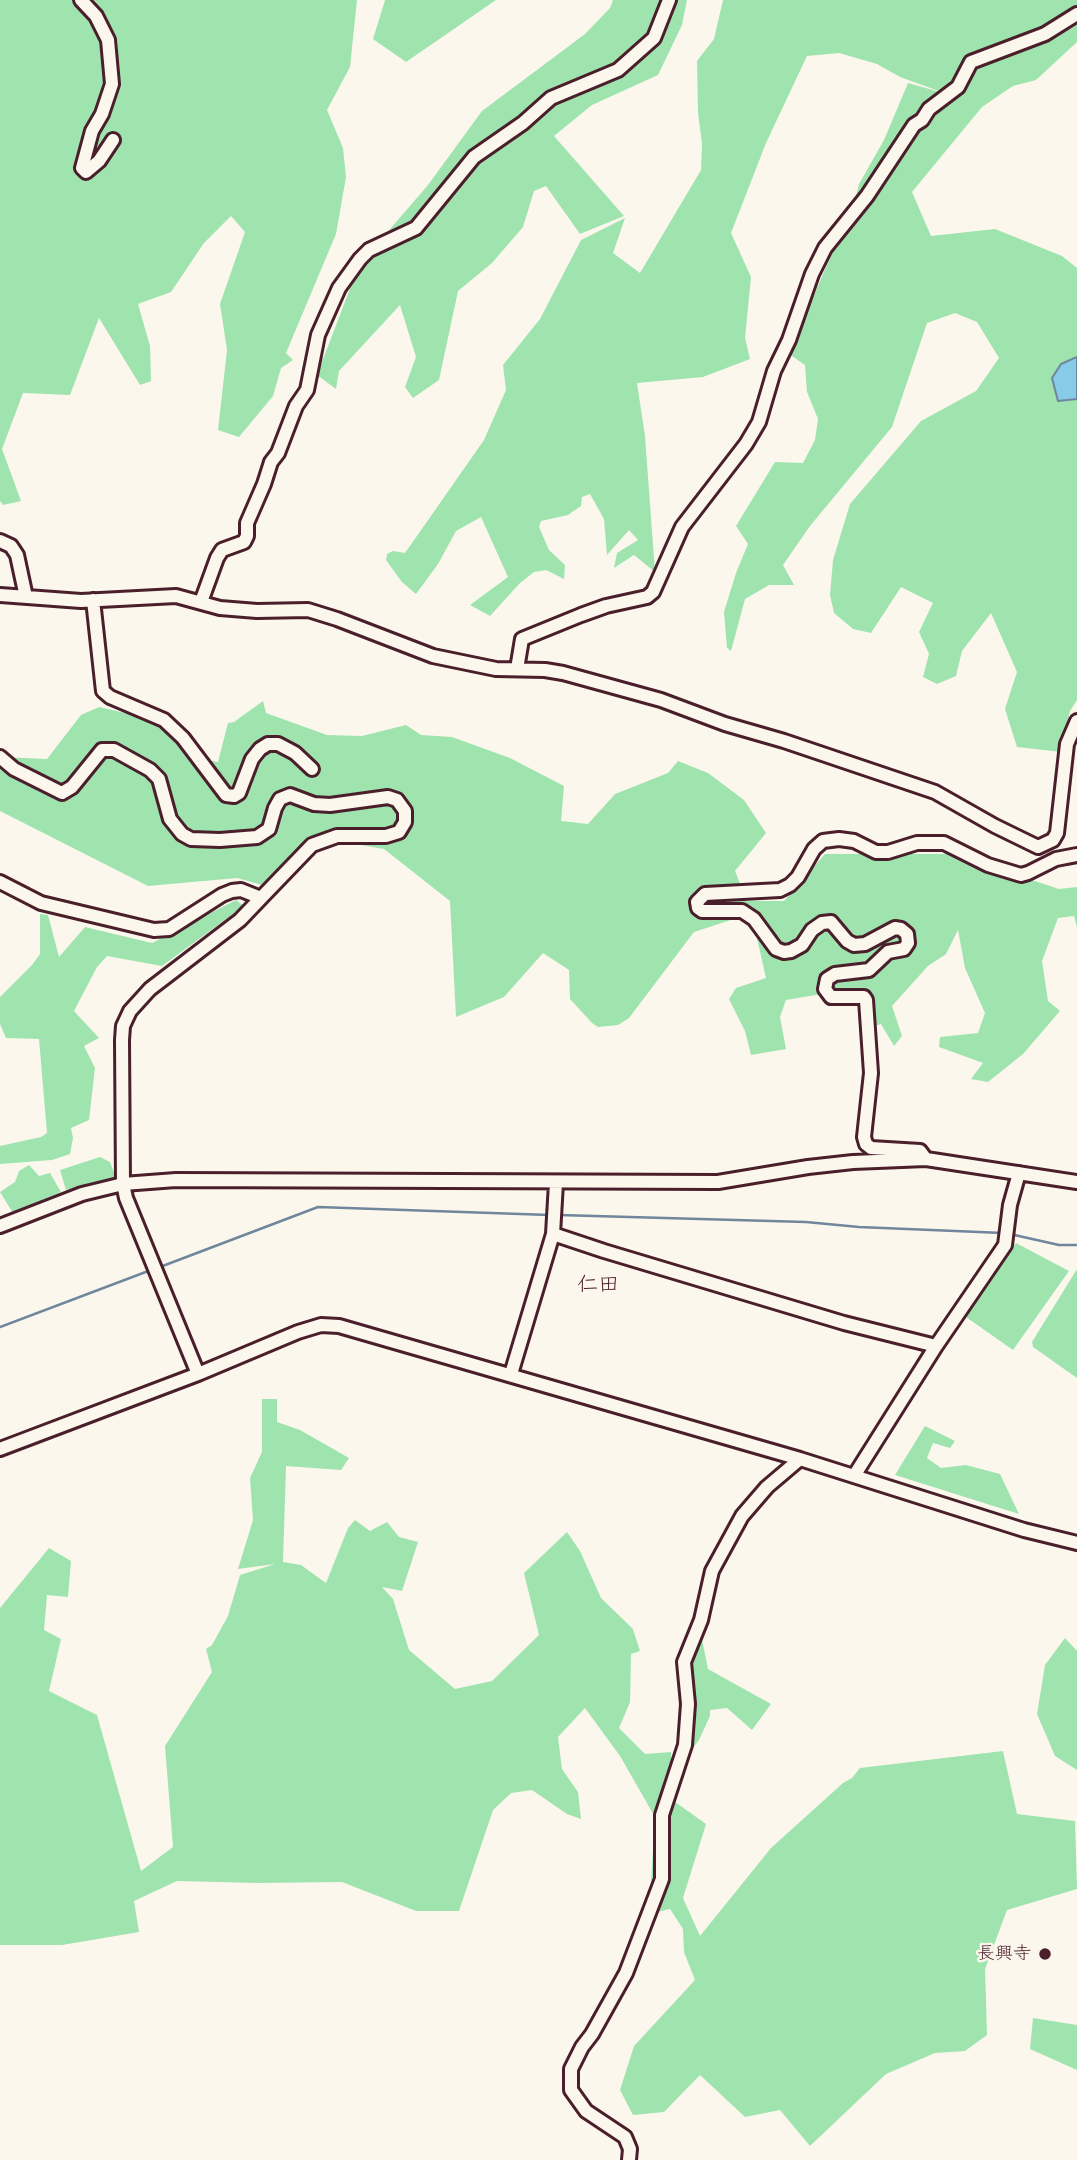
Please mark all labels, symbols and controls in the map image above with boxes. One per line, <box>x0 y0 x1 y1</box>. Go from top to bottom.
district label: 仁田 <box>577 1272 619 1298</box>
place label: 長興寺 <box>977 1943 1031 1965</box>
marker: 長興寺 <box>1037 1946 1053 1962</box>

